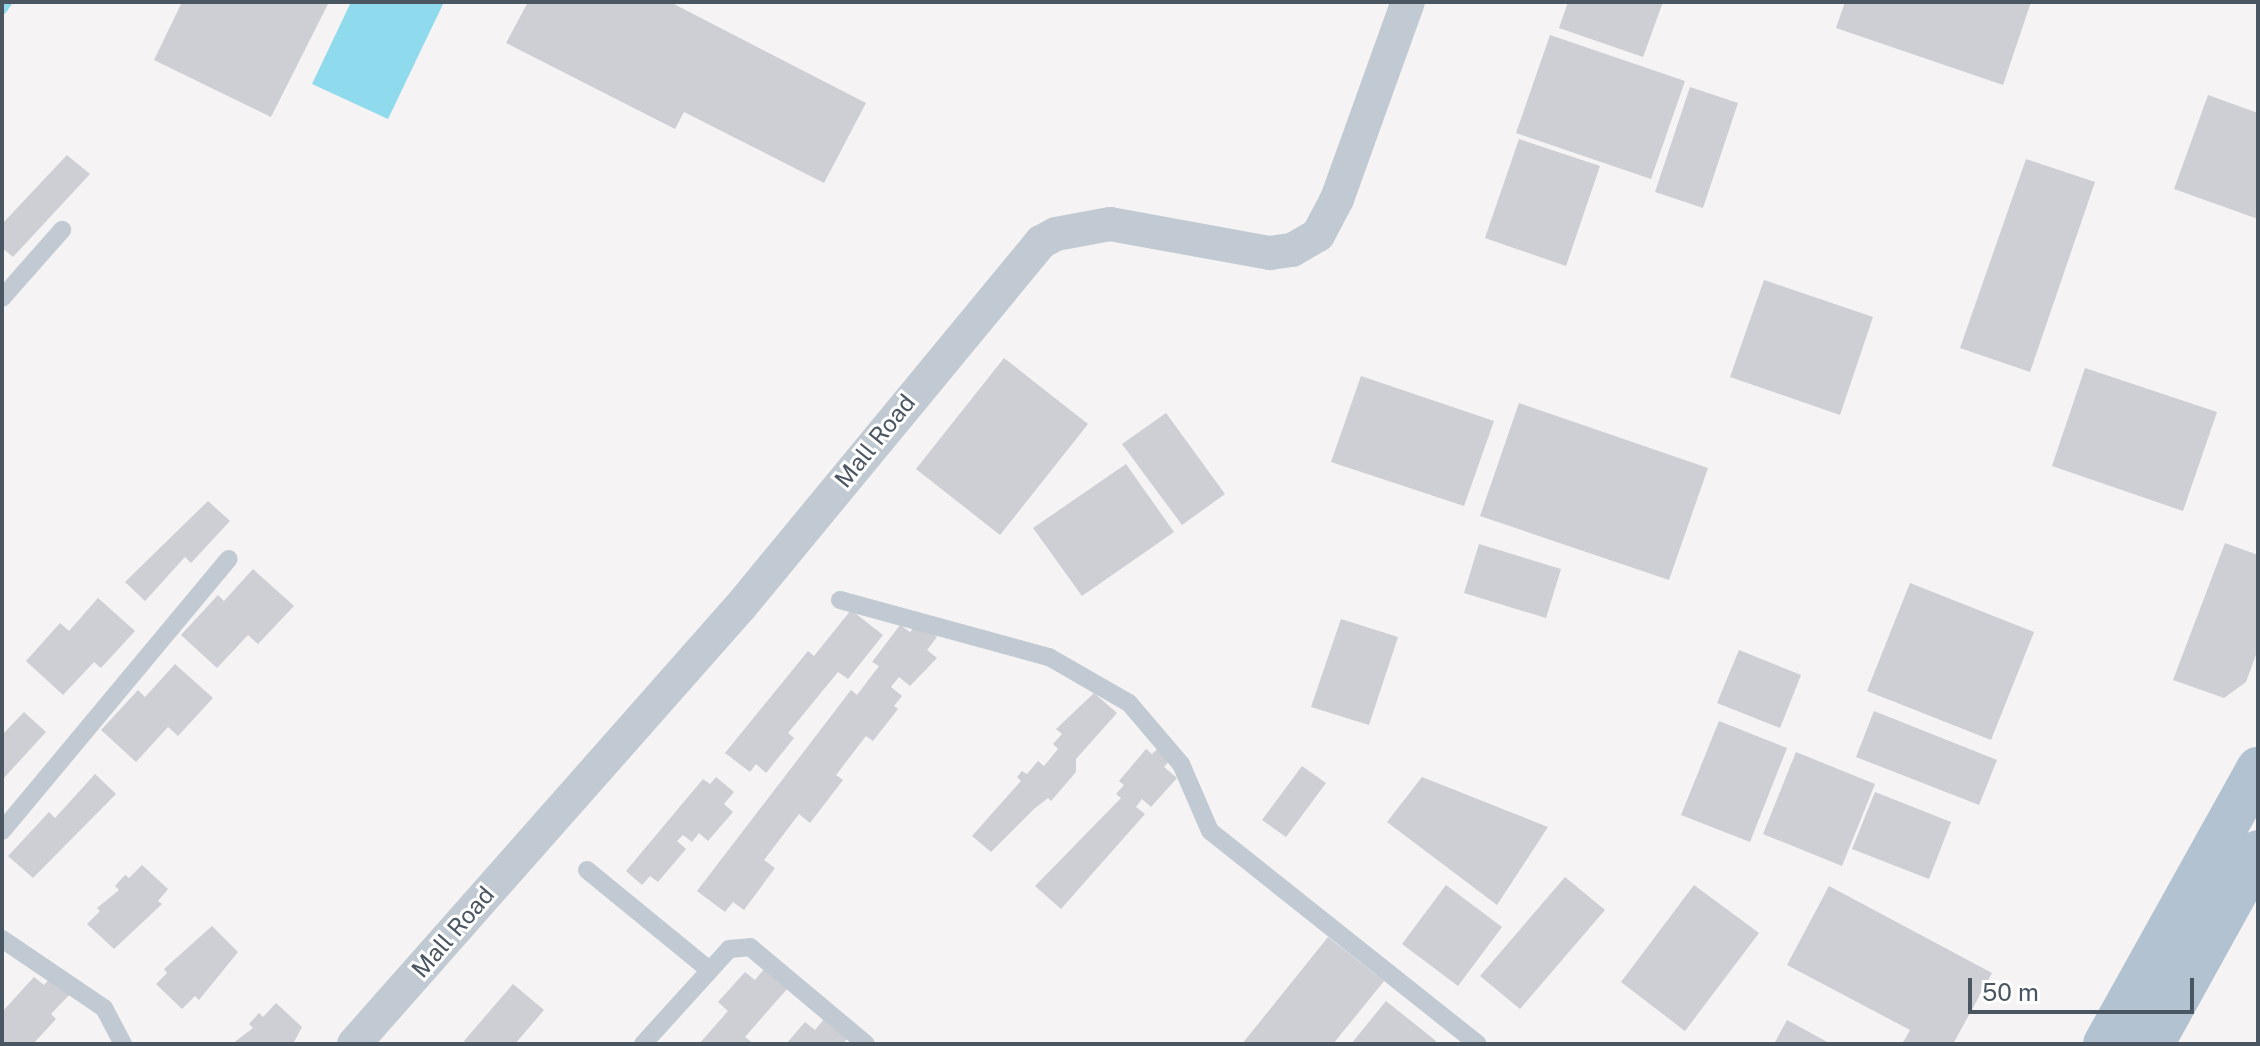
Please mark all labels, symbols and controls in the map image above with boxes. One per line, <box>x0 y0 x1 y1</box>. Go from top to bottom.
street label: Mall Road <box>829 389 921 493</box>
street label: Mall Road <box>406 881 500 983</box>
scale bar <box>1972 962 2198 1012</box>
text: 50 m <box>1982 978 2039 1006</box>

